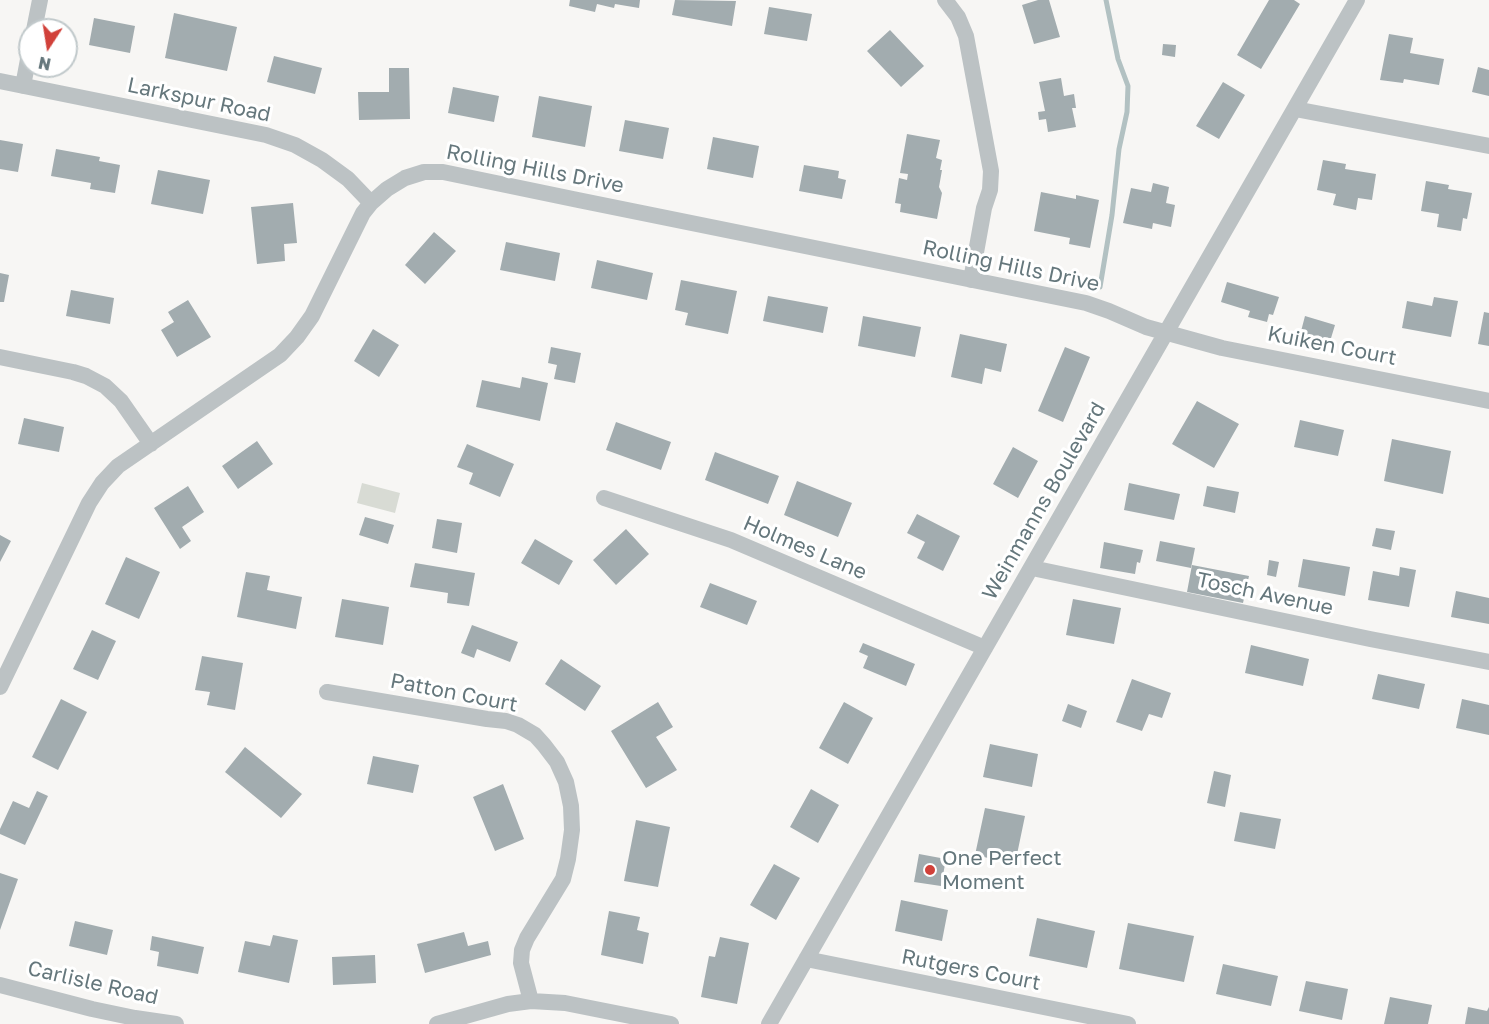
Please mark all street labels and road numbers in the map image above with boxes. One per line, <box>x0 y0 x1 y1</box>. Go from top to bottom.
street label: Larkspur Road <box>125 73 273 127</box>
street label: Rolling Hills Drive <box>444 139 626 199</box>
street label: Rolling Hills Drive <box>920 235 1102 297</box>
street label: Kuiken Court <box>1265 321 1399 371</box>
street label: Weinmanns Boulevard <box>977 398 1111 604</box>
street label: Holmes Lane <box>740 511 870 585</box>
street label: Tosch Avenue <box>1195 567 1335 621</box>
street label: Patton Court <box>388 668 520 718</box>
street label: Rutgers Court <box>899 944 1043 996</box>
street label: Carlisle Road <box>25 956 161 1010</box>

